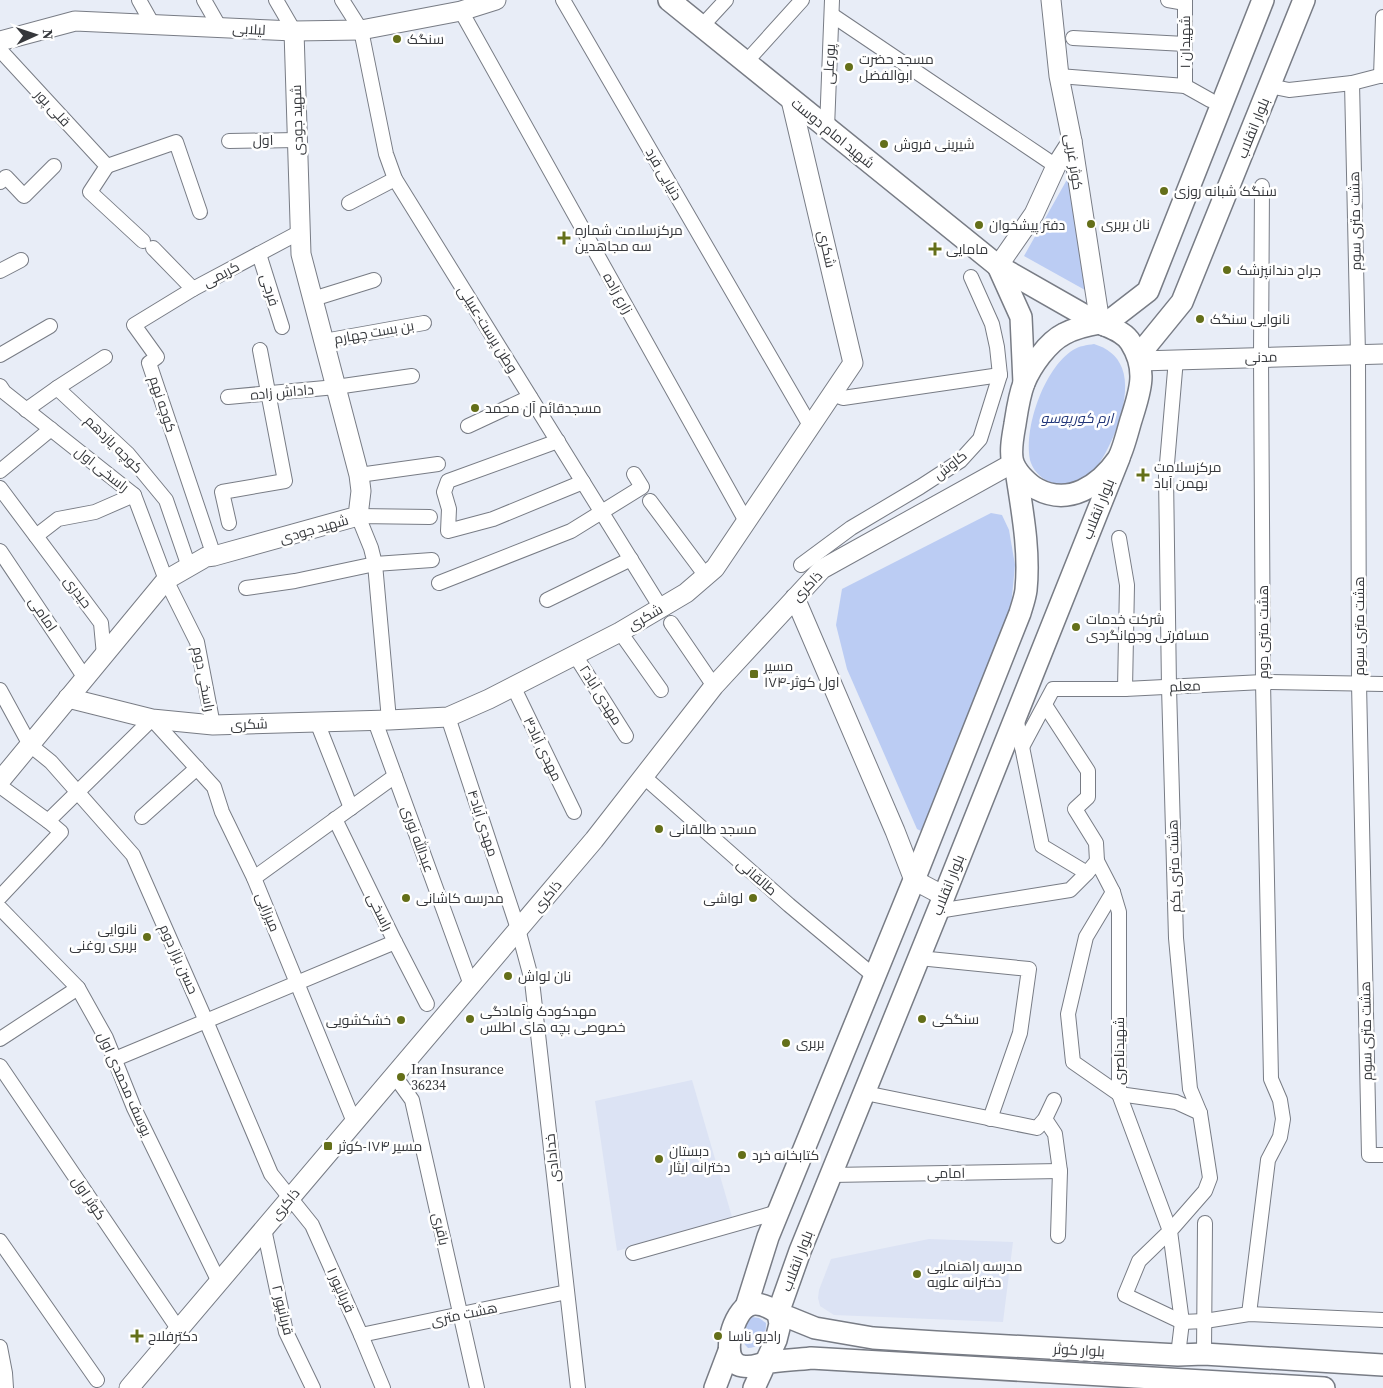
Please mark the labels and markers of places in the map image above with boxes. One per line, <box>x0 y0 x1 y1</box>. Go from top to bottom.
place label: سنگک <box>407 29 444 49</box>
marker: سنگک <box>391 33 403 45</box>
place label: مسجد حضرت ابوالفضل <box>859 49 934 85</box>
marker: مسجد حضرت ابوالفضل <box>843 61 855 73</box>
place label: شیرینی فروش <box>894 134 975 154</box>
marker: شیرینی فروش <box>878 138 890 150</box>
place label: سنگک شبانه روزی <box>1174 181 1277 201</box>
marker: سنگک شبانه روزی <box>1158 185 1170 197</box>
place label: نان بربری <box>1101 214 1150 234</box>
place label: دفتر پیشخوان <box>989 215 1065 235</box>
marker: نان بربری <box>1085 218 1097 230</box>
marker: دفتر پیشخوان <box>973 219 985 231</box>
place label: مرکزسلامت شماره سه مجاهدین <box>575 220 683 256</box>
marker: مرکزسلامت شماره سه مجاهدین <box>557 231 571 245</box>
place label: مامایی <box>946 239 988 259</box>
marker: مامایی <box>928 242 942 256</box>
place label: جراح دندانپزشک <box>1237 260 1321 280</box>
marker: جراح دندانپزشک <box>1221 264 1233 276</box>
place label: نانوایی سنگک <box>1210 309 1290 329</box>
marker: نانوایی سنگک <box>1194 313 1206 325</box>
place label: مسجدقائم آل محمد <box>485 398 602 418</box>
marker: مسجدقائم آل محمد <box>469 402 481 414</box>
place label: مرکزسلامت بهمن آباد <box>1154 457 1222 493</box>
marker: مرکزسلامت بهمن آباد <box>1136 468 1150 482</box>
place label: شرکت خدمات مسافرتی وجهانگردی <box>1086 609 1209 645</box>
marker: شرکت خدمات مسافرتی وجهانگردی <box>1070 621 1082 633</box>
place label: مسیر ۱۷۴-اول کوثر <box>763 656 840 692</box>
marker: مسیر ۱۷۴-اول کوثر <box>748 668 760 680</box>
place label: مسجد طالقانی <box>669 819 757 839</box>
marker: مسجد طالقانی <box>653 823 665 835</box>
place label: مدرسه کاشانی <box>416 888 504 908</box>
place label: لواشی <box>703 888 743 908</box>
marker: مدرسه کاشانی <box>400 892 412 904</box>
marker: لواشی <box>747 892 759 904</box>
place label: نانوایی بربری روغنی <box>69 919 137 955</box>
marker: نانوایی بربری روغنی <box>141 931 153 943</box>
place label: نان لواش <box>518 966 571 986</box>
marker: نان لواش <box>502 970 514 982</box>
place label: مهدکودک وآمادگی خصوصی بچه های اطلس <box>480 1001 625 1037</box>
place label: سنگکی <box>932 1009 979 1029</box>
place label: خشکشویی <box>326 1010 391 1030</box>
marker: مهدکودک وآمادگی خصوصی بچه های اطلس <box>464 1013 476 1025</box>
marker: سنگکی <box>916 1013 928 1025</box>
marker: خشکشویی <box>395 1014 407 1026</box>
place label: بربری <box>796 1033 824 1053</box>
marker: بربری <box>780 1037 792 1049</box>
place label: Iran Insurance 36234 <box>411 1059 504 1095</box>
marker: Iran Insurance 36234 <box>395 1071 407 1083</box>
place label: مسیر ۱۷۴-کوثر <box>337 1136 422 1156</box>
marker: مسیر ۱۷۴-کوثر <box>322 1140 334 1152</box>
place label: دبستان دخترانه ایثار <box>668 1141 730 1177</box>
place label: کتابخانه خرد <box>752 1145 819 1165</box>
marker: کتابخانه خرد <box>736 1149 748 1161</box>
marker: دبستان دخترانه ایثار <box>653 1153 665 1165</box>
place label: مدرسه راهنمایی دخترانه علویه <box>927 1256 1023 1292</box>
marker: مدرسه راهنمایی دخترانه علویه <box>911 1268 923 1280</box>
place label: دکترفلاح <box>148 1326 198 1346</box>
place label: رادیو ناسا <box>728 1326 781 1346</box>
marker: دکترفلاح <box>130 1329 144 1343</box>
marker: رادیو ناسا <box>712 1330 724 1342</box>

